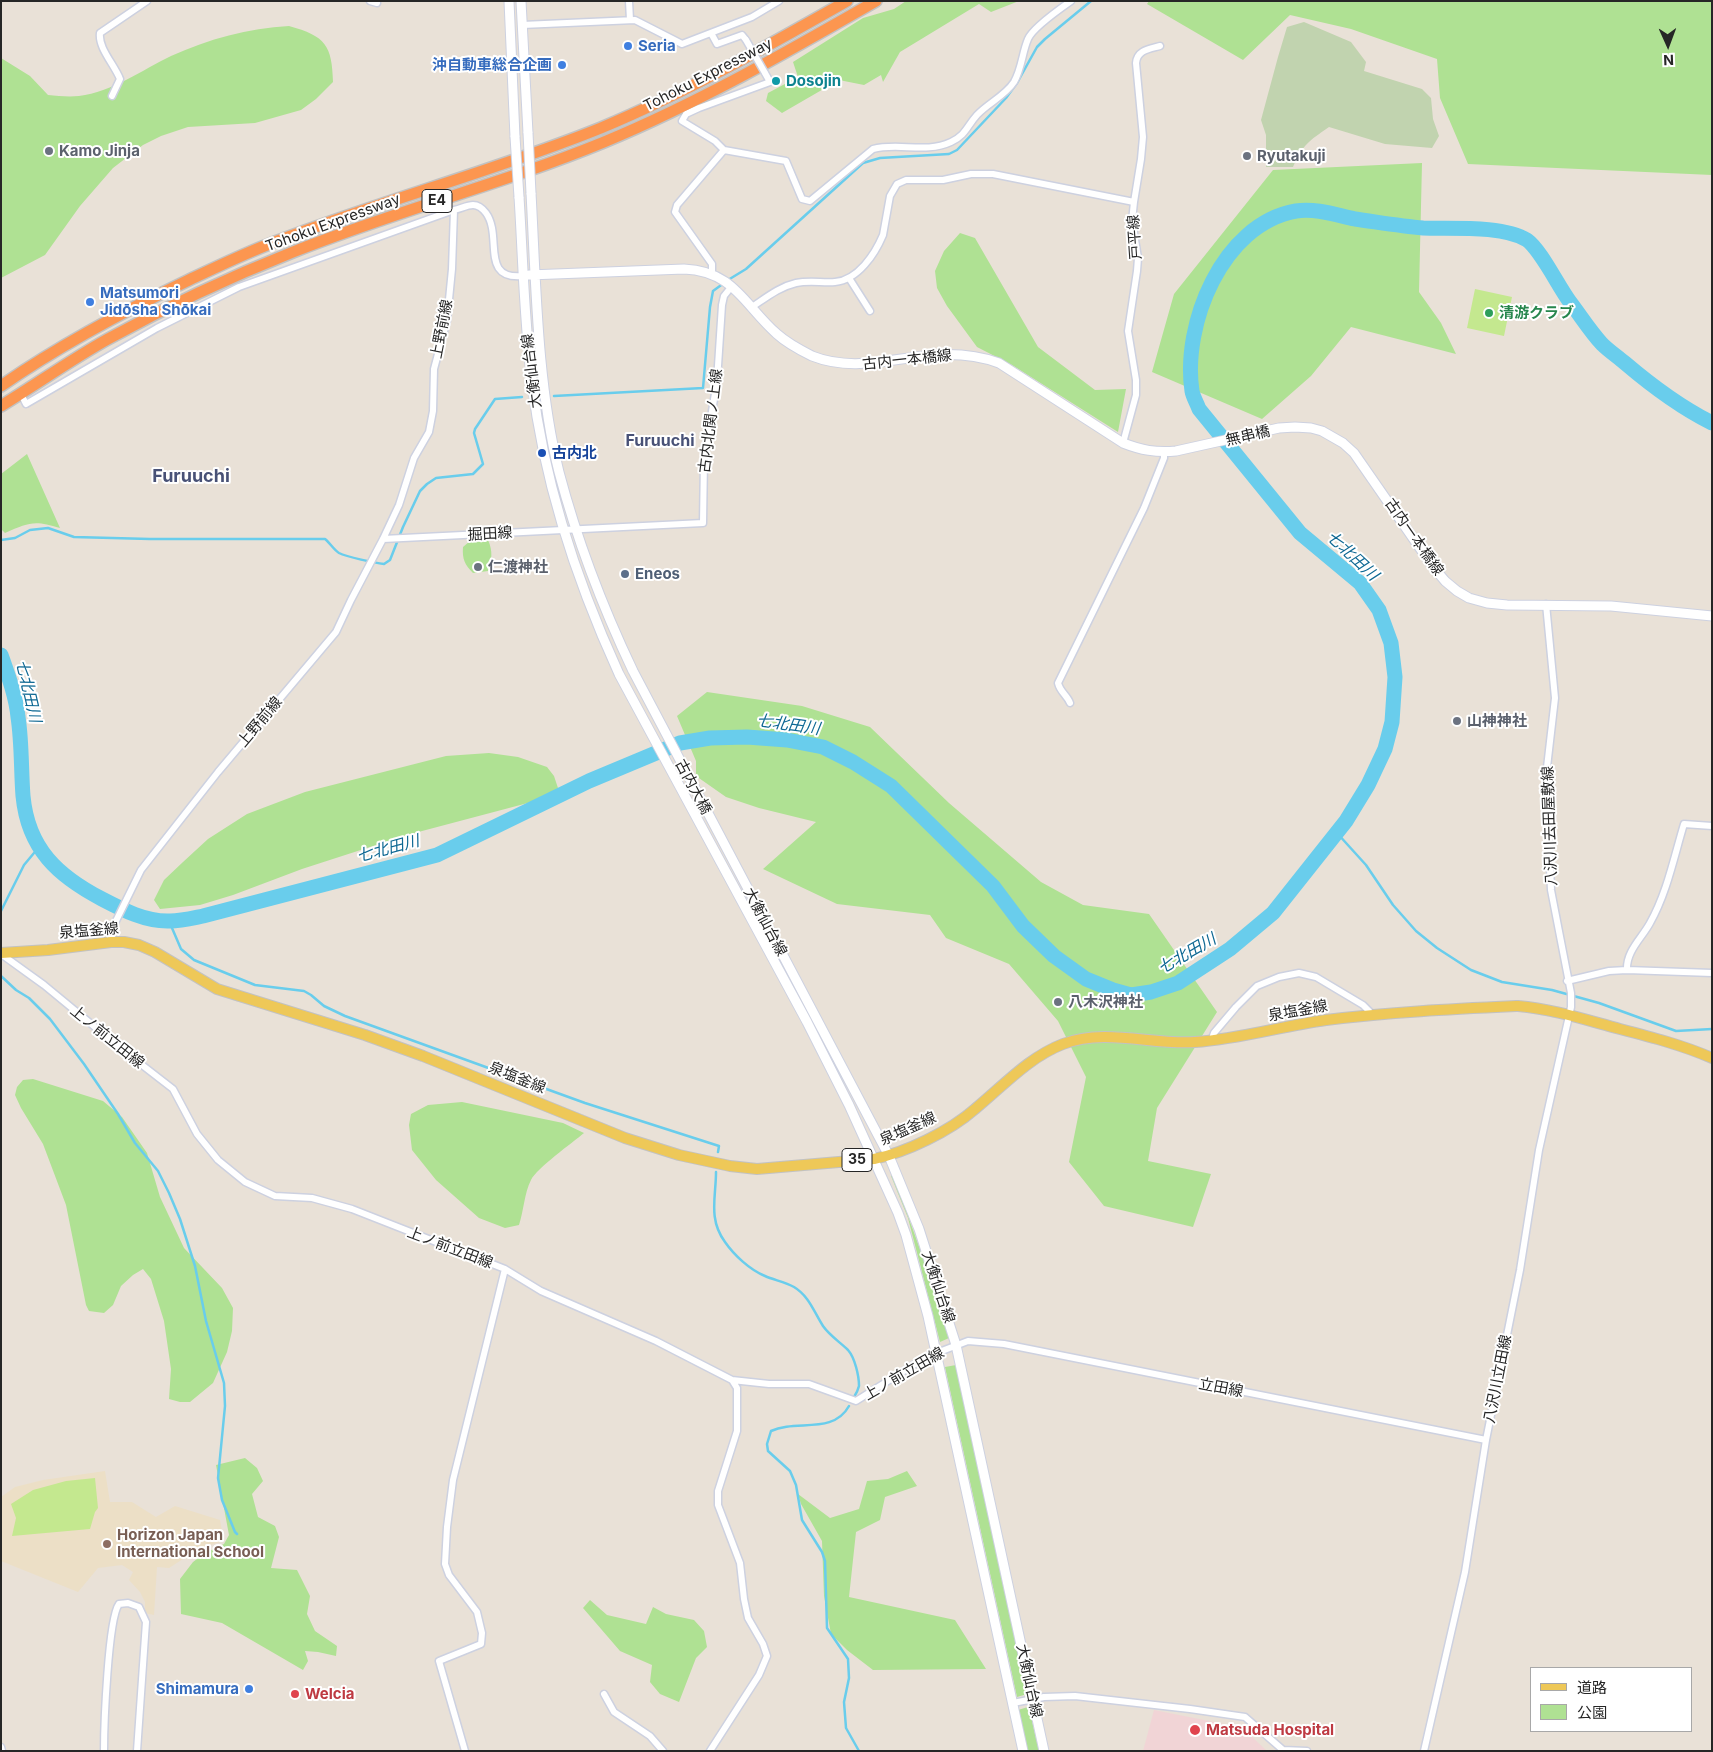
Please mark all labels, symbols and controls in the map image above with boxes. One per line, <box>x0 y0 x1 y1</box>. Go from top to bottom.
north arrow <box>1643 20 1693 70</box>
street label: Tohoku Expressway <box>641 35 775 115</box>
place label: Seria <box>638 37 676 55</box>
marker: Seria <box>622 40 634 52</box>
text: N <box>1663 52 1674 69</box>
place label: 沖自動車総合企画 <box>432 56 552 74</box>
marker: 沖自動車総合企画 <box>556 59 568 71</box>
place label: Dosojin <box>786 72 841 90</box>
marker: Dosojin <box>770 75 782 87</box>
place label: Kamo Jinja <box>59 142 140 160</box>
marker: Kamo Jinja <box>43 145 55 157</box>
place label: Ryutakuji <box>1257 147 1326 165</box>
marker: Ryutakuji <box>1241 150 1253 162</box>
street label: Tohoku Expressway <box>263 190 403 256</box>
road number: E4 <box>422 190 452 212</box>
street label: 戸平線 <box>1124 214 1146 260</box>
place label: Matsumori Jidōsha Shōkai <box>100 284 211 319</box>
marker: Matsumori Jidōsha Shōkai <box>84 296 96 308</box>
street label: 上野前線 <box>427 298 457 360</box>
place label: 清游クラブ <box>1499 304 1574 322</box>
marker: 清游クラブ <box>1483 307 1495 319</box>
street label: 大衡仙台線 <box>518 333 546 409</box>
street label: 古内一本橋線 <box>861 346 953 374</box>
street label: 古内北関ノ上線 <box>696 368 726 474</box>
street label: 無串橋 <box>1224 422 1272 450</box>
district label: Furuuchi <box>626 431 694 451</box>
place label: 古内北 <box>552 444 597 462</box>
marker: 古内北 <box>536 447 548 459</box>
district label: Furuuchi <box>152 466 230 488</box>
street label: 古内一本橋線 <box>1381 495 1447 579</box>
street label: 掘田線 <box>467 524 513 544</box>
water label: 七北田川 <box>1322 527 1382 585</box>
place label: 仁渡神社 <box>488 558 548 576</box>
marker: 仁渡神社 <box>472 561 484 573</box>
place label: Eneos <box>635 565 680 583</box>
marker: Eneos <box>619 568 631 580</box>
water label: 七北田川 <box>11 658 45 724</box>
street label: 上野前線 <box>234 693 286 751</box>
water label: 七北田川 <box>755 711 821 739</box>
place label: 山神神社 <box>1467 712 1527 730</box>
marker: 山神神社 <box>1451 715 1463 727</box>
street label: 古内大橋 <box>671 756 715 818</box>
street label: 八沢川去田屋敷線 <box>1539 766 1561 886</box>
water label: 七北田川 <box>355 831 421 867</box>
street label: 大衡仙台線 <box>739 885 791 959</box>
street label: 泉塩釜線 <box>58 919 120 943</box>
water label: 七北田川 <box>1154 930 1220 978</box>
place label: 八木沢神社 <box>1068 993 1143 1011</box>
marker: 八木沢神社 <box>1052 996 1064 1008</box>
street label: 泉塩釜線 <box>1267 997 1329 1025</box>
street label: 上ノ前立田線 <box>66 1002 148 1072</box>
street label: 泉塩釜線 <box>486 1058 548 1098</box>
street label: 泉塩釜線 <box>877 1109 939 1149</box>
road number: 35 <box>842 1148 872 1172</box>
street label: 上ノ前立田線 <box>405 1223 495 1273</box>
street label: 大衡仙台線 <box>918 1249 958 1325</box>
street label: 八沢川立田線 <box>1481 1333 1515 1425</box>
street label: 上ノ前立田線 <box>861 1344 947 1404</box>
street label: 立田線 <box>1197 1375 1245 1401</box>
place label: Horizon Japan International School <box>117 1526 264 1561</box>
marker: Horizon Japan International School <box>101 1538 113 1550</box>
street label: 大衡仙台線 <box>1012 1642 1046 1720</box>
legend <box>1530 1667 1693 1732</box>
text: 道路 <box>1577 1678 1607 1697</box>
place label: Shimamura <box>156 1680 239 1698</box>
marker: Shimamura <box>243 1683 255 1695</box>
place label: Welcia <box>305 1685 354 1703</box>
marker: Welcia <box>289 1688 301 1700</box>
text: 公園 <box>1577 1703 1607 1722</box>
place label: Matsuda Hospital <box>1206 1721 1334 1739</box>
marker: Matsuda Hospital <box>1188 1723 1202 1737</box>

